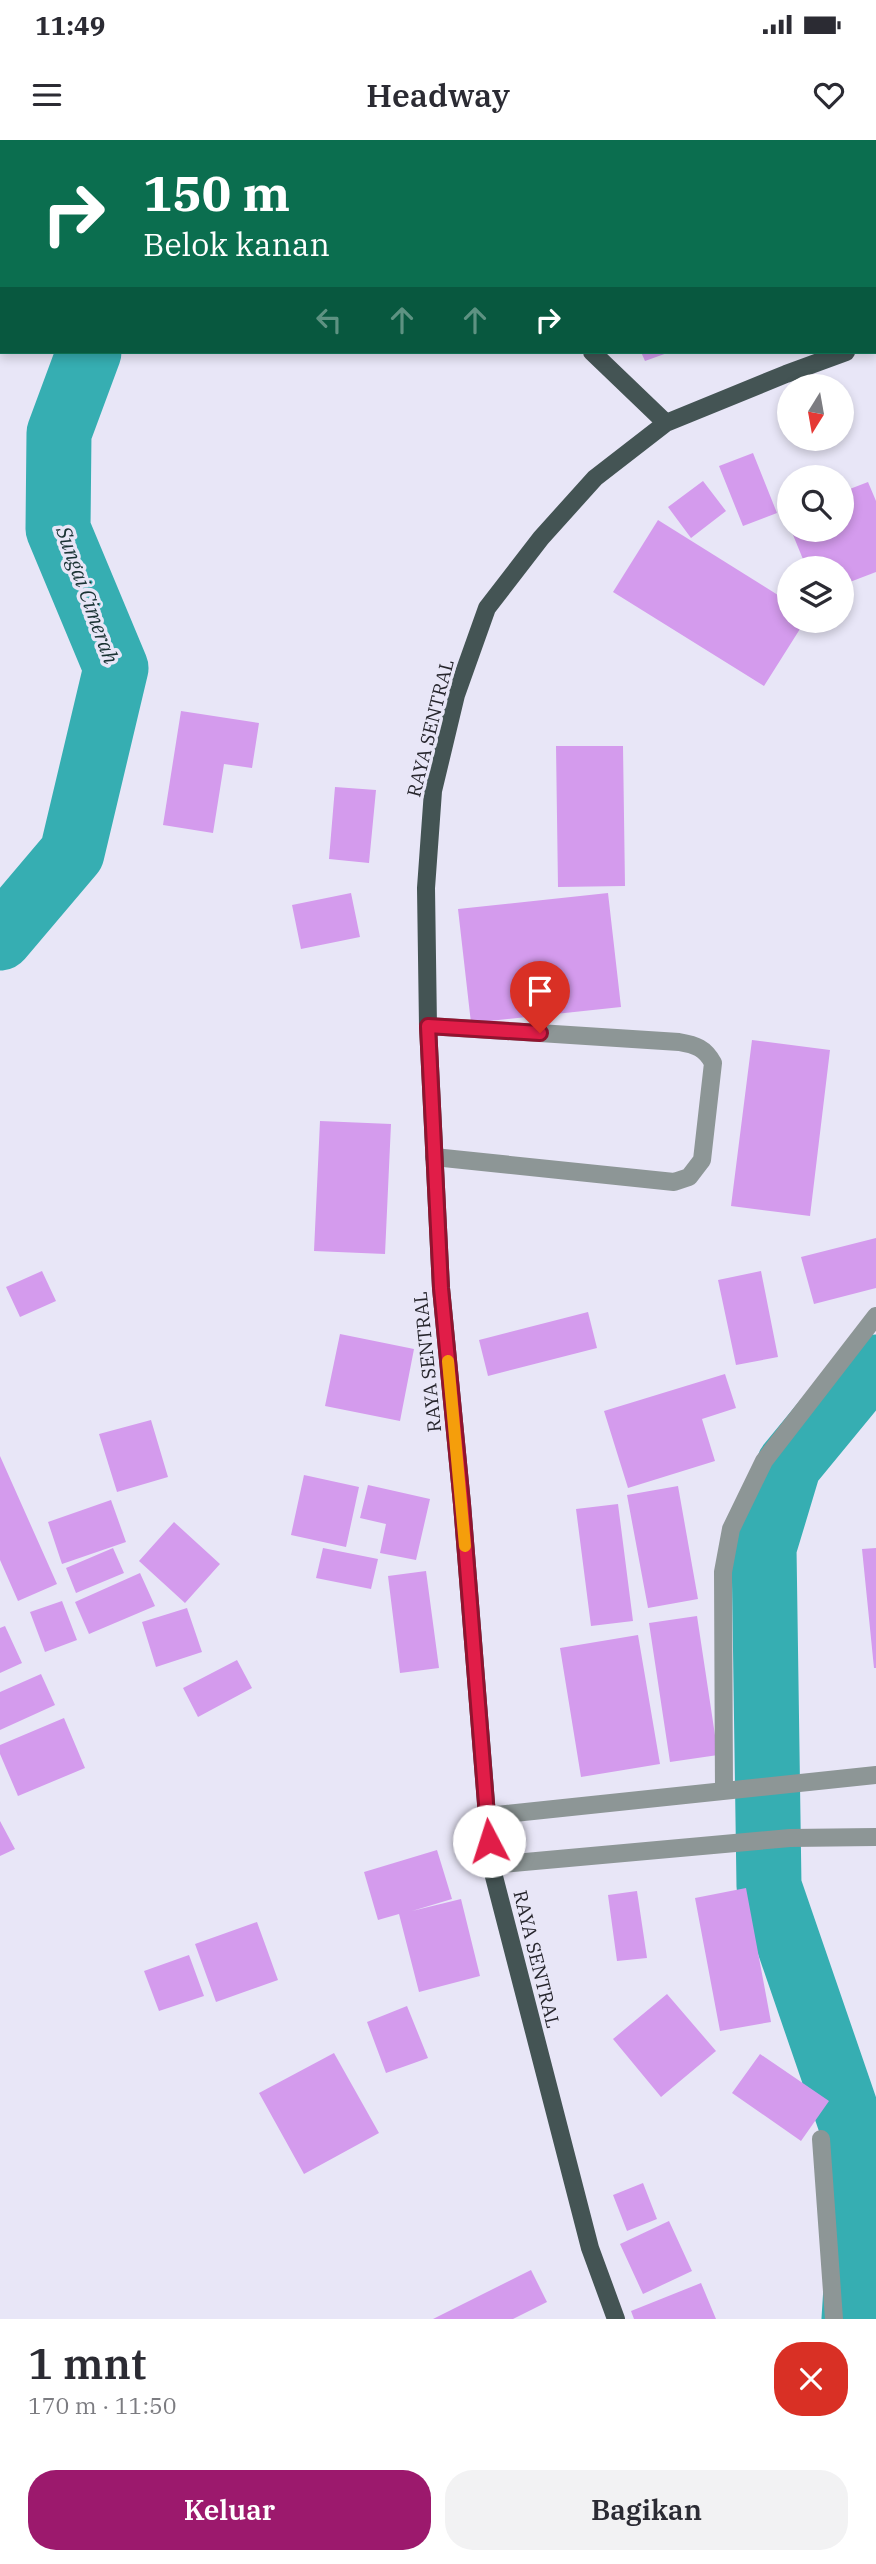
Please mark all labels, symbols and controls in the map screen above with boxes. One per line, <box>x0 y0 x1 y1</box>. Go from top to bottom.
text: 11:49 <box>35 8 105 42</box>
text: Headway <box>366 74 510 116</box>
icon: menu <box>28 76 66 114</box>
icon: heart <box>810 76 848 114</box>
text: 150 m <box>143 161 290 224</box>
icon: right <box>28 168 119 259</box>
text: Belok kanan <box>143 223 330 265</box>
icon: left <box>310 301 348 339</box>
icon: ahead <box>383 301 421 339</box>
icon: ahead <box>456 301 494 339</box>
icon: right <box>529 301 567 339</box>
north arrow <box>777 374 854 452</box>
map controls <box>777 374 854 633</box>
button: search <box>777 465 854 542</box>
water label: Sungai Cimerah <box>50 521 126 668</box>
button: layers <box>777 556 854 633</box>
street label: RAYA SENTRAL <box>401 657 459 799</box>
pin <box>510 961 570 1033</box>
icon: arrive <box>521 972 559 1010</box>
street label: RAYA SENTRAL <box>408 1291 446 1433</box>
position arrow <box>452 1804 526 1878</box>
street label: RAYA SENTRAL <box>508 1888 566 2030</box>
text: 1 mnt <box>28 2336 146 2391</box>
button: close <box>774 2342 848 2416</box>
text: 170 m · 11:50 <box>28 2390 177 2420</box>
button: Keluar <box>28 2470 431 2550</box>
button: Bagikan <box>445 2470 848 2550</box>

